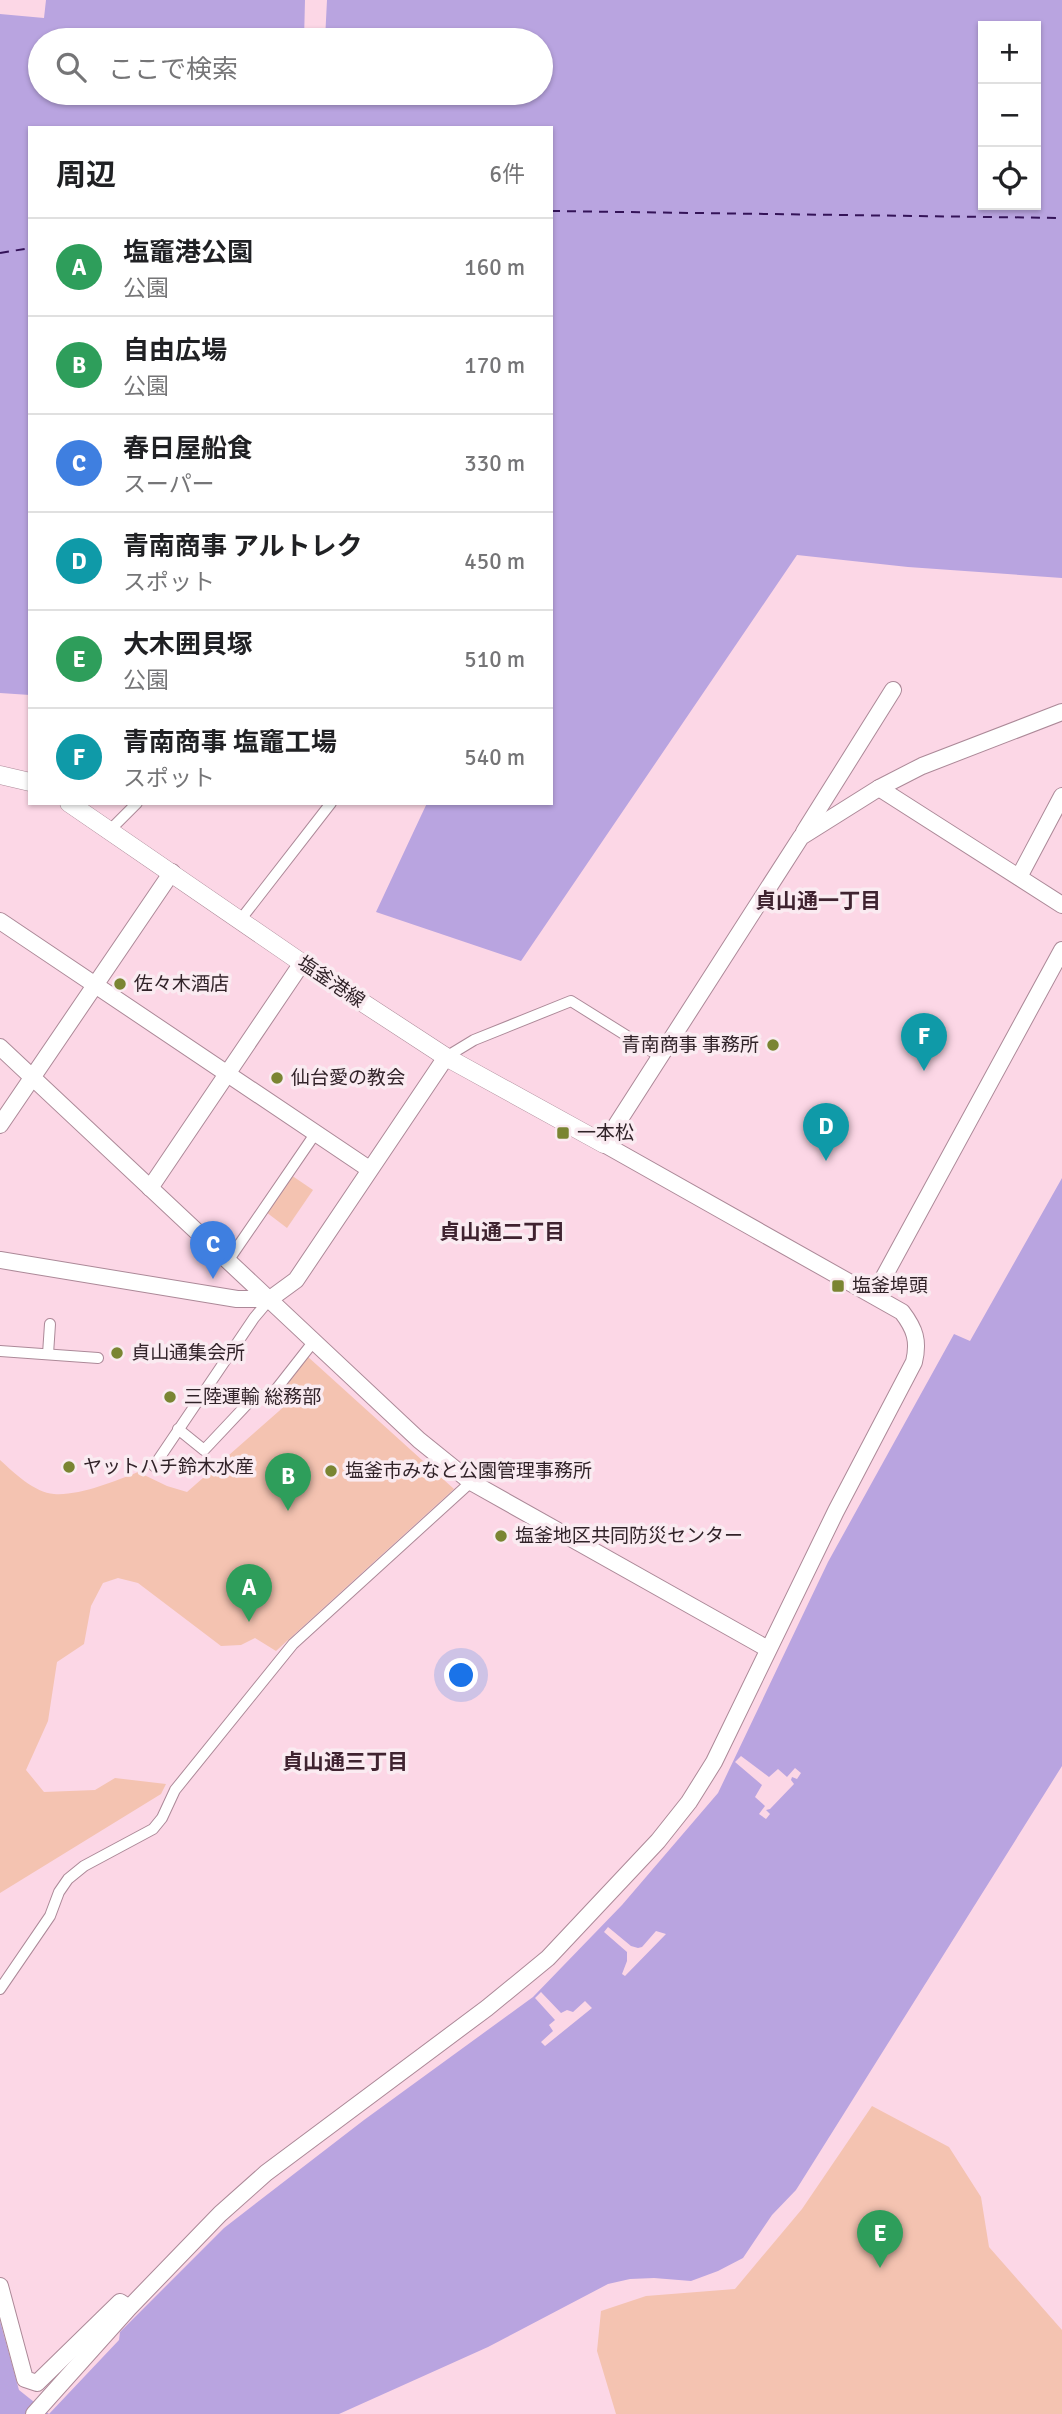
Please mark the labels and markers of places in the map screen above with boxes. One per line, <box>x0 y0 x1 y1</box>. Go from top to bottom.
place label: 佐々木酒店 <box>134 972 229 996</box>
marker: 佐々木酒店 <box>112 976 128 992</box>
pin: F <box>901 1013 947 1071</box>
place label: 青南商事 事務所 <box>622 1033 759 1057</box>
marker: 青南商事 事務所 <box>765 1037 781 1053</box>
place label: 仙台愛の教会 <box>291 1066 405 1090</box>
marker: 仙台愛の教会 <box>269 1070 285 1086</box>
pin: D <box>803 1103 849 1161</box>
place label: 一本松 <box>577 1121 634 1145</box>
marker: 一本松 <box>555 1125 571 1141</box>
pin: C <box>190 1221 236 1279</box>
place label: 塩釜埠頭 <box>852 1274 928 1298</box>
marker: 塩釜埠頭 <box>830 1278 846 1294</box>
place label: 貞山通集会所 <box>131 1341 245 1365</box>
marker: 貞山通集会所 <box>109 1345 125 1361</box>
place label: 三陸運輸 総務部 <box>184 1385 321 1409</box>
marker: 三陸運輸 総務部 <box>162 1389 178 1405</box>
pin: B <box>265 1453 311 1511</box>
place label: ヤットハチ鈴木水産 <box>83 1455 254 1479</box>
marker: ヤットハチ鈴木水産 <box>61 1459 77 1475</box>
place label: 塩釜市みなと公園管理事務所 <box>345 1459 592 1483</box>
marker: 塩釜市みなと公園管理事務所 <box>323 1463 339 1479</box>
place label: 塩釜地区共同防災センター <box>515 1524 743 1548</box>
marker: 塩釜地区共同防災センター <box>493 1528 509 1544</box>
pin: A <box>226 1564 272 1622</box>
pin: E <box>857 2210 903 2268</box>

